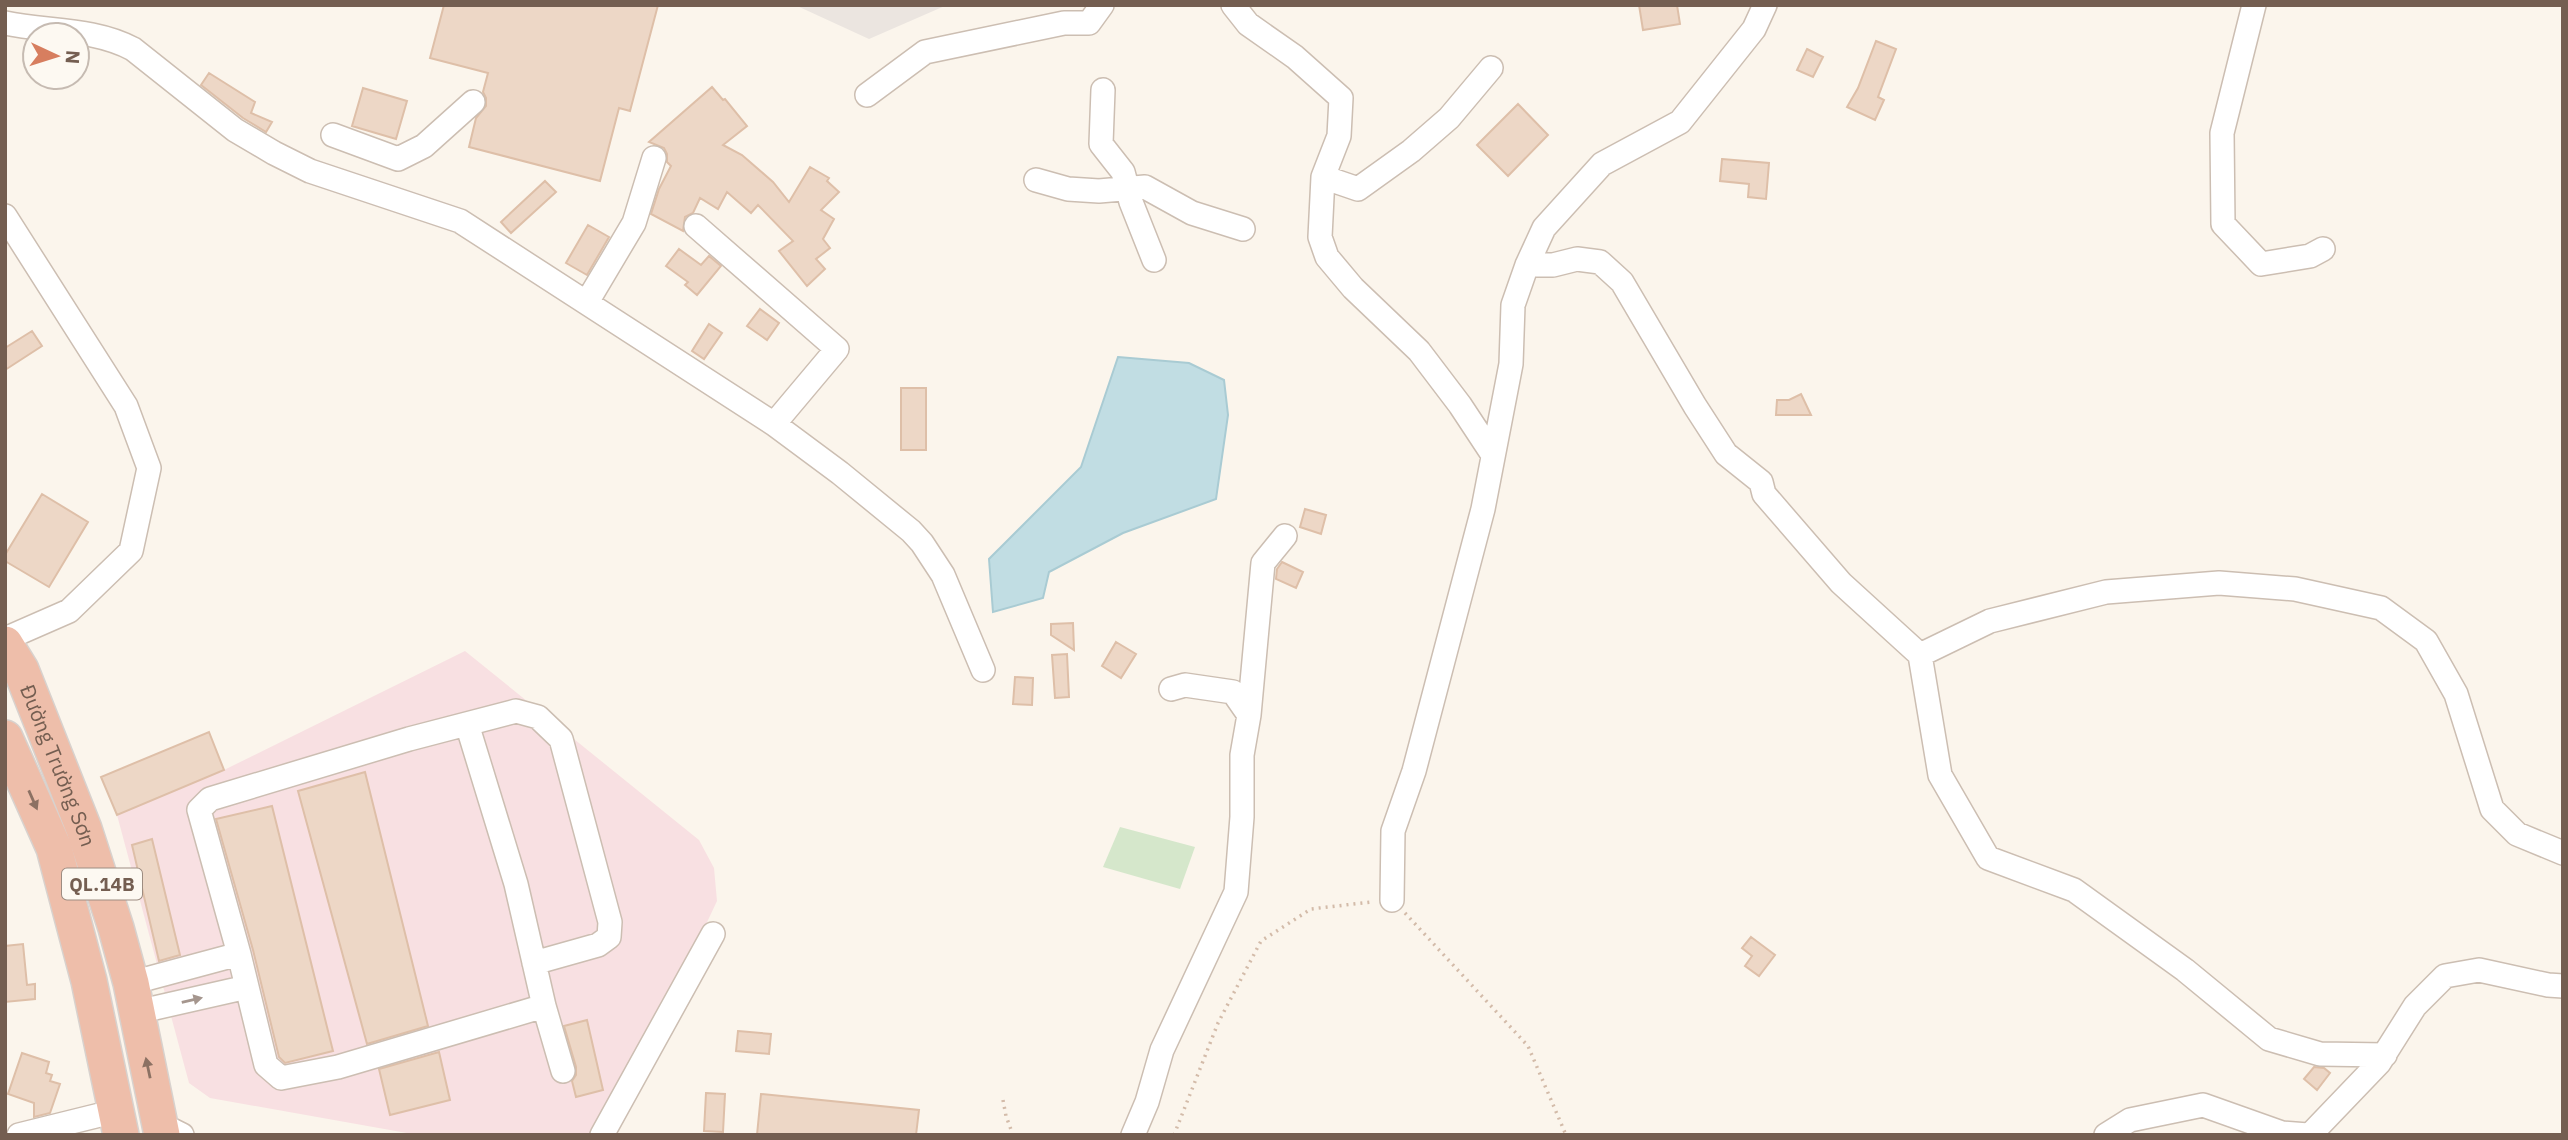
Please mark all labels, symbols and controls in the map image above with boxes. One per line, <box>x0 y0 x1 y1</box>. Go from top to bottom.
north arrow <box>21 21 91 91</box>
text: N <box>61 49 85 65</box>
street label: Đường Trường Sơn <box>14 680 103 850</box>
one-way arrow <box>27 790 39 810</box>
road number: QL.14B <box>62 869 142 900</box>
one-way arrow <box>181 994 203 1005</box>
one-way arrow <box>142 1057 153 1079</box>

